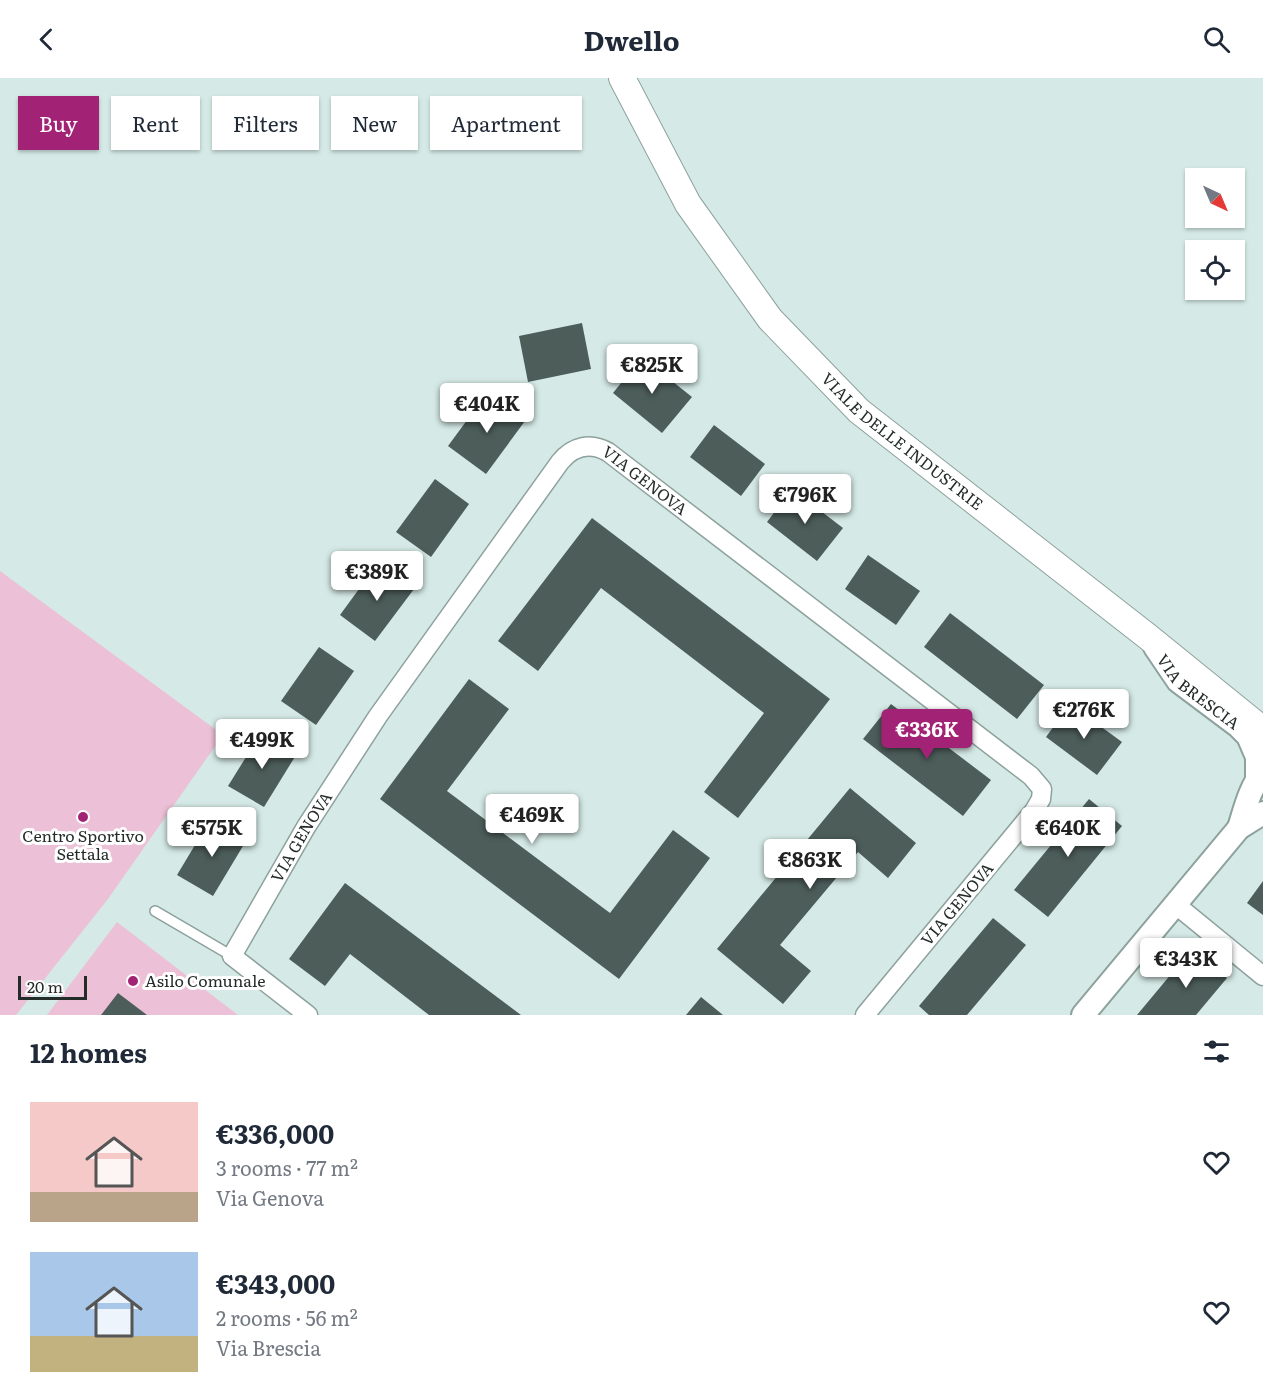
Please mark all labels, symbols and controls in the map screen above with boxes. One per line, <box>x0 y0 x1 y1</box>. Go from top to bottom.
text: Dwello <box>583 19 680 59</box>
icon: back <box>30 23 63 56</box>
icon: search <box>1200 23 1233 56</box>
chip: Buy <box>18 96 99 150</box>
chip: Rent <box>111 96 200 150</box>
chip: Filters <box>212 96 319 150</box>
chip: New <box>331 96 418 150</box>
chip: Apartment <box>430 96 582 150</box>
north arrow <box>1185 168 1245 228</box>
map controls <box>1185 168 1245 300</box>
button: locate <box>1185 240 1245 300</box>
pin: €825K <box>610 344 694 395</box>
text: €825K <box>621 348 683 378</box>
street label: VIALE DELLE INDUSTRIE <box>817 366 989 515</box>
pin: €404K <box>445 383 529 434</box>
text: €404K <box>454 387 520 417</box>
street label: VIA GENOVA <box>598 439 693 520</box>
pin: €796K <box>763 474 847 525</box>
text: €796K <box>773 478 837 508</box>
pin: €389K <box>335 551 419 602</box>
text: €389K <box>345 555 409 585</box>
street label: VIA BRESCIA <box>1152 648 1245 735</box>
pin: €276K <box>1042 689 1126 740</box>
text: €276K <box>1053 693 1115 723</box>
pin: €336K <box>885 709 969 760</box>
text: €336K <box>895 713 959 743</box>
pin: €499K <box>220 719 304 770</box>
text: €499K <box>230 723 294 753</box>
street label: VIA GENOVA <box>264 786 337 886</box>
pin: €469K <box>490 794 574 845</box>
text: €469K <box>500 798 564 828</box>
pin: €575K <box>170 807 254 858</box>
pin: €640K <box>1026 807 1110 858</box>
marker: Centro Sportivo Settala <box>76 810 90 824</box>
text: €575K <box>181 811 243 841</box>
text: €640K <box>1035 811 1101 841</box>
place label: Centro Sportivo Settala <box>22 823 144 865</box>
pin: €863K <box>768 839 852 890</box>
text: €863K <box>778 843 842 873</box>
street label: VIA GENOVA <box>914 856 998 950</box>
pin: €343K <box>1144 938 1228 989</box>
text: €343K <box>1154 942 1218 972</box>
place label: Asilo Comunale <box>145 968 265 992</box>
scale bar <box>18 973 87 1000</box>
text: 20 m <box>27 974 63 998</box>
marker: Asilo Comunale <box>126 974 140 988</box>
text: 12 homes <box>30 1032 147 1071</box>
icon: filters <box>1200 1035 1233 1068</box>
text: €336,000 <box>216 1113 334 1152</box>
icon: home <box>78 1126 150 1198</box>
icon: heart <box>1200 1146 1233 1179</box>
text: 3 rooms · 77 m² <box>216 1152 358 1182</box>
text: Via Genova <box>216 1182 324 1212</box>
text: €343,000 <box>216 1263 335 1302</box>
icon: home <box>78 1276 150 1348</box>
icon: heart <box>1200 1296 1233 1329</box>
text: 2 rooms · 56 m² <box>216 1302 358 1332</box>
text: Via Brescia <box>216 1332 321 1362</box>

